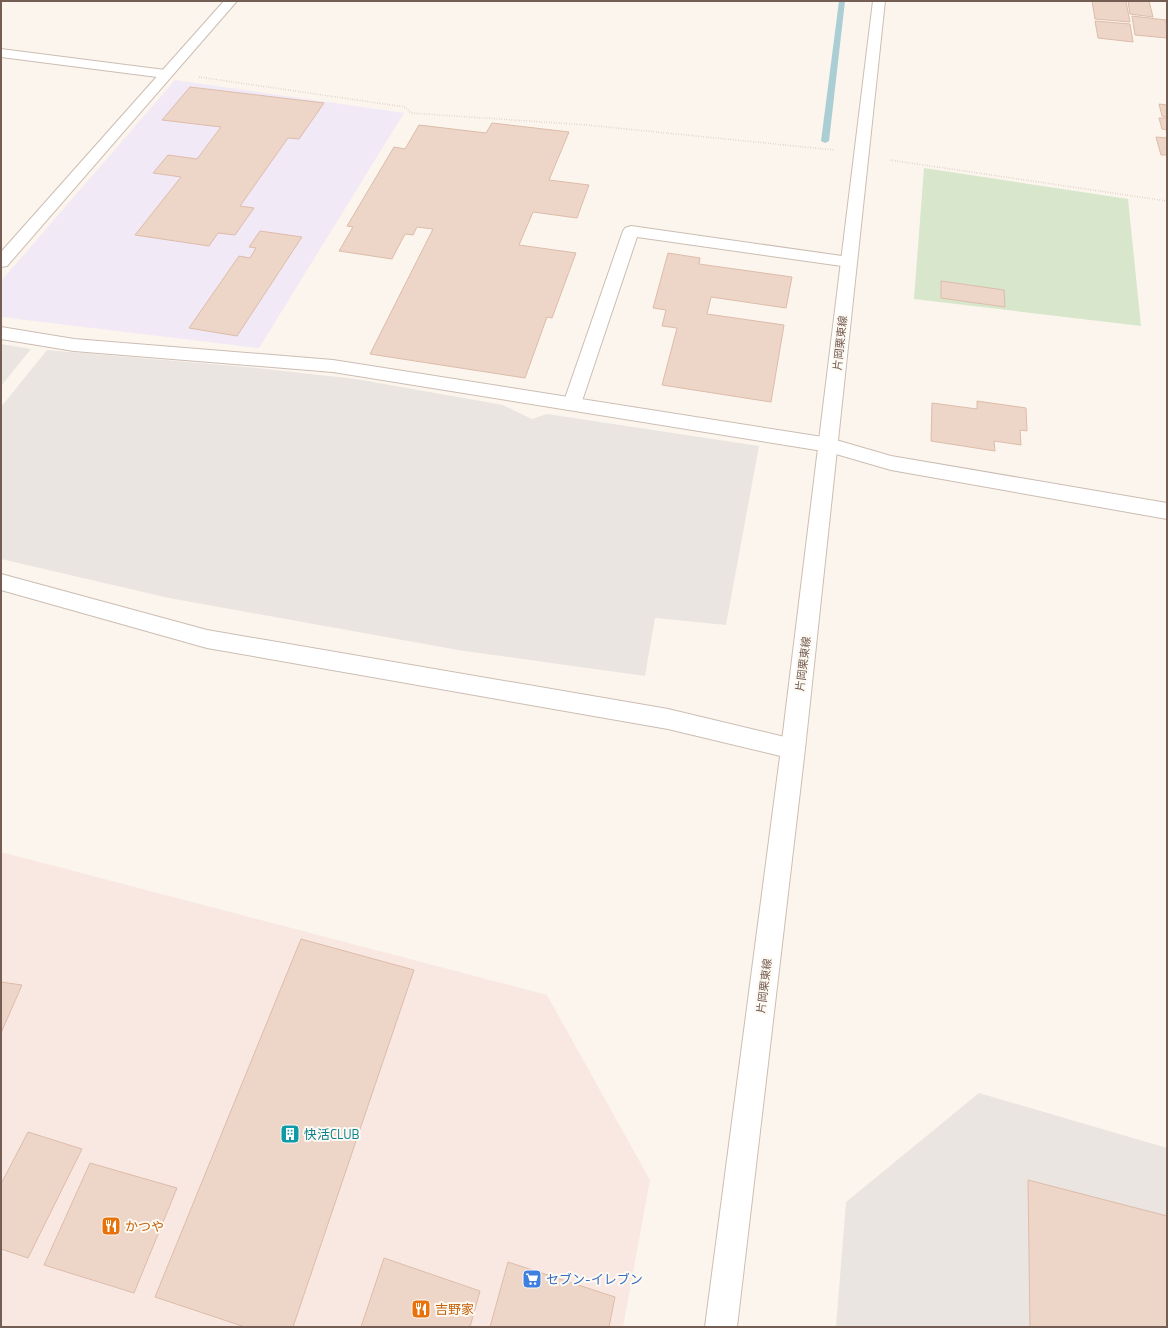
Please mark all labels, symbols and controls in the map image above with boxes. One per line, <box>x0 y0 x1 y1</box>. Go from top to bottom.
street label: 片岡栗東線 <box>829 315 851 371</box>
street label: 片岡栗東線 <box>792 636 814 692</box>
street label: 片岡栗東線 <box>753 958 775 1014</box>
building icon: 快活CLUB <box>279 1123 301 1145</box>
place label: 快活CLUB <box>304 1124 360 1144</box>
restaurant icon: かつや <box>100 1215 122 1237</box>
place label: かつや <box>125 1216 164 1236</box>
supermarket icon: セブン-イレブン <box>521 1268 543 1290</box>
place label: セブン-イレブン <box>546 1269 643 1289</box>
restaurant icon: 吉野家 <box>410 1298 432 1320</box>
place label: 吉野家 <box>435 1299 474 1319</box>

